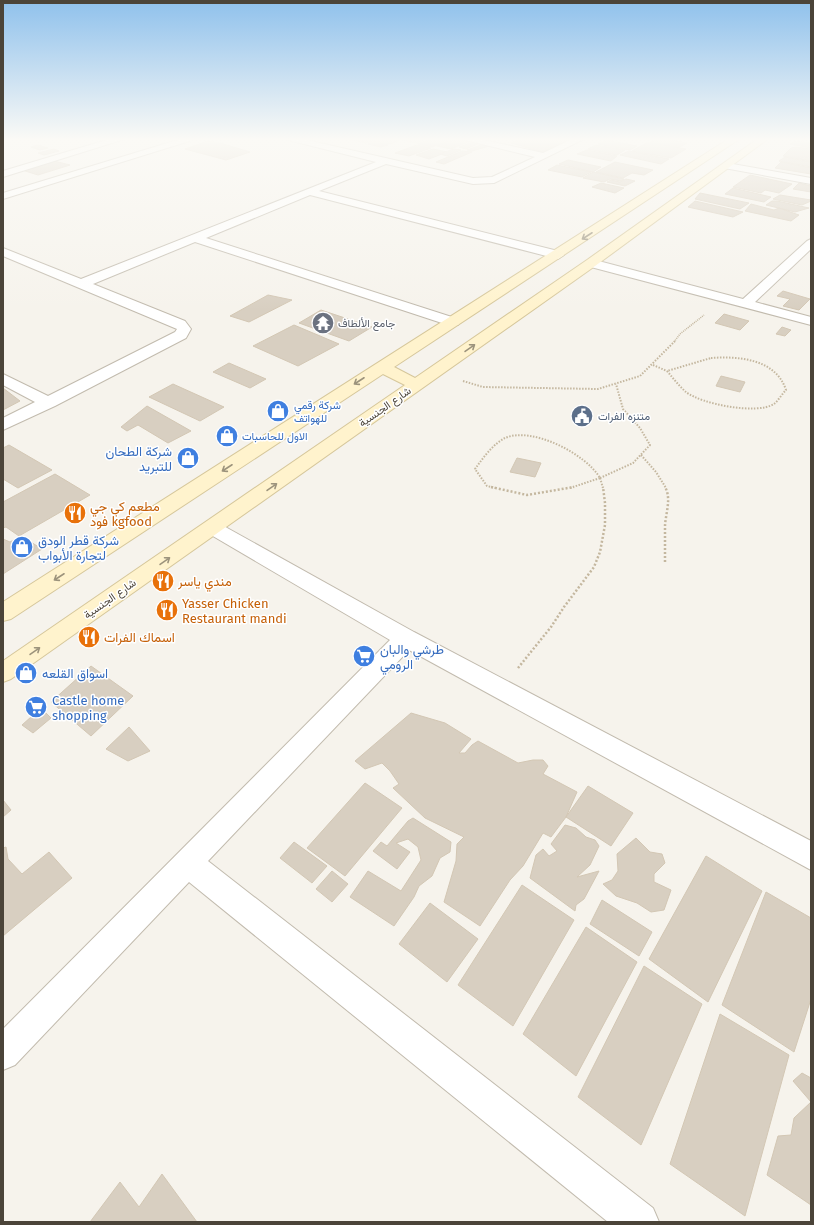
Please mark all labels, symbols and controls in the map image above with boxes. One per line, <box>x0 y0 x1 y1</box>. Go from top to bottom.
one-way arrow <box>581 232 592 240</box>
temple icon: جامع الألطاف <box>310 310 336 336</box>
place label: جامع الألطاف <box>338 317 395 331</box>
one-way arrow <box>464 344 475 352</box>
one-way arrow <box>353 378 365 386</box>
street label: شارع الجنسية <box>356 384 415 431</box>
shop icon: شركة رقمي للهواتف <box>265 398 291 424</box>
place label: شركة رقمي للهواتف <box>294 399 341 425</box>
public building icon: متنزه الفرات <box>569 403 595 429</box>
place label: متنزه الفرات <box>598 410 650 423</box>
shop icon: الاول للحاسبات <box>214 423 240 449</box>
place label: الاول للحاسبات <box>242 430 308 443</box>
place label: شركة الطحان للتبريد <box>105 444 172 475</box>
shop icon: شركة الطحان للتبريد <box>175 445 201 471</box>
one-way arrow <box>221 463 232 472</box>
one-way arrow <box>266 483 277 491</box>
place label: مطعم کي جي فود kgfood <box>90 499 160 530</box>
restaurant icon: مطعم کي جي فود kgfood <box>62 500 88 526</box>
place label: شركة قطر الودق لتجارة الأبواب <box>38 533 119 564</box>
shop icon: شركة قطر الودق لتجارة الأبواب <box>9 534 35 560</box>
one-way arrow <box>159 557 170 565</box>
restaurant icon: مندي ياسر <box>150 568 176 594</box>
one-way arrow <box>54 573 65 581</box>
place label: مندي ياسر <box>177 574 232 592</box>
street label: شارع الجنسية <box>81 576 140 623</box>
place label: Yasser Chicken Restaurant mandi <box>182 596 287 626</box>
restaurant icon: Yasser Chicken Restaurant mandi <box>154 597 180 623</box>
restaurant icon: اسماك الفرات <box>76 624 102 650</box>
place label: اسماك الفرات <box>104 630 175 646</box>
place label: طرشي والبان الرومي <box>380 642 444 675</box>
supermarket icon: طرشي والبان الرومي <box>351 643 377 669</box>
one-way arrow <box>29 647 40 655</box>
shop icon: اسواق القلعه <box>13 660 39 686</box>
place label: اسواق القلعه <box>42 666 108 682</box>
place label: Castle home shopping <box>52 693 124 723</box>
supermarket icon: Castle home shopping <box>23 694 49 720</box>

